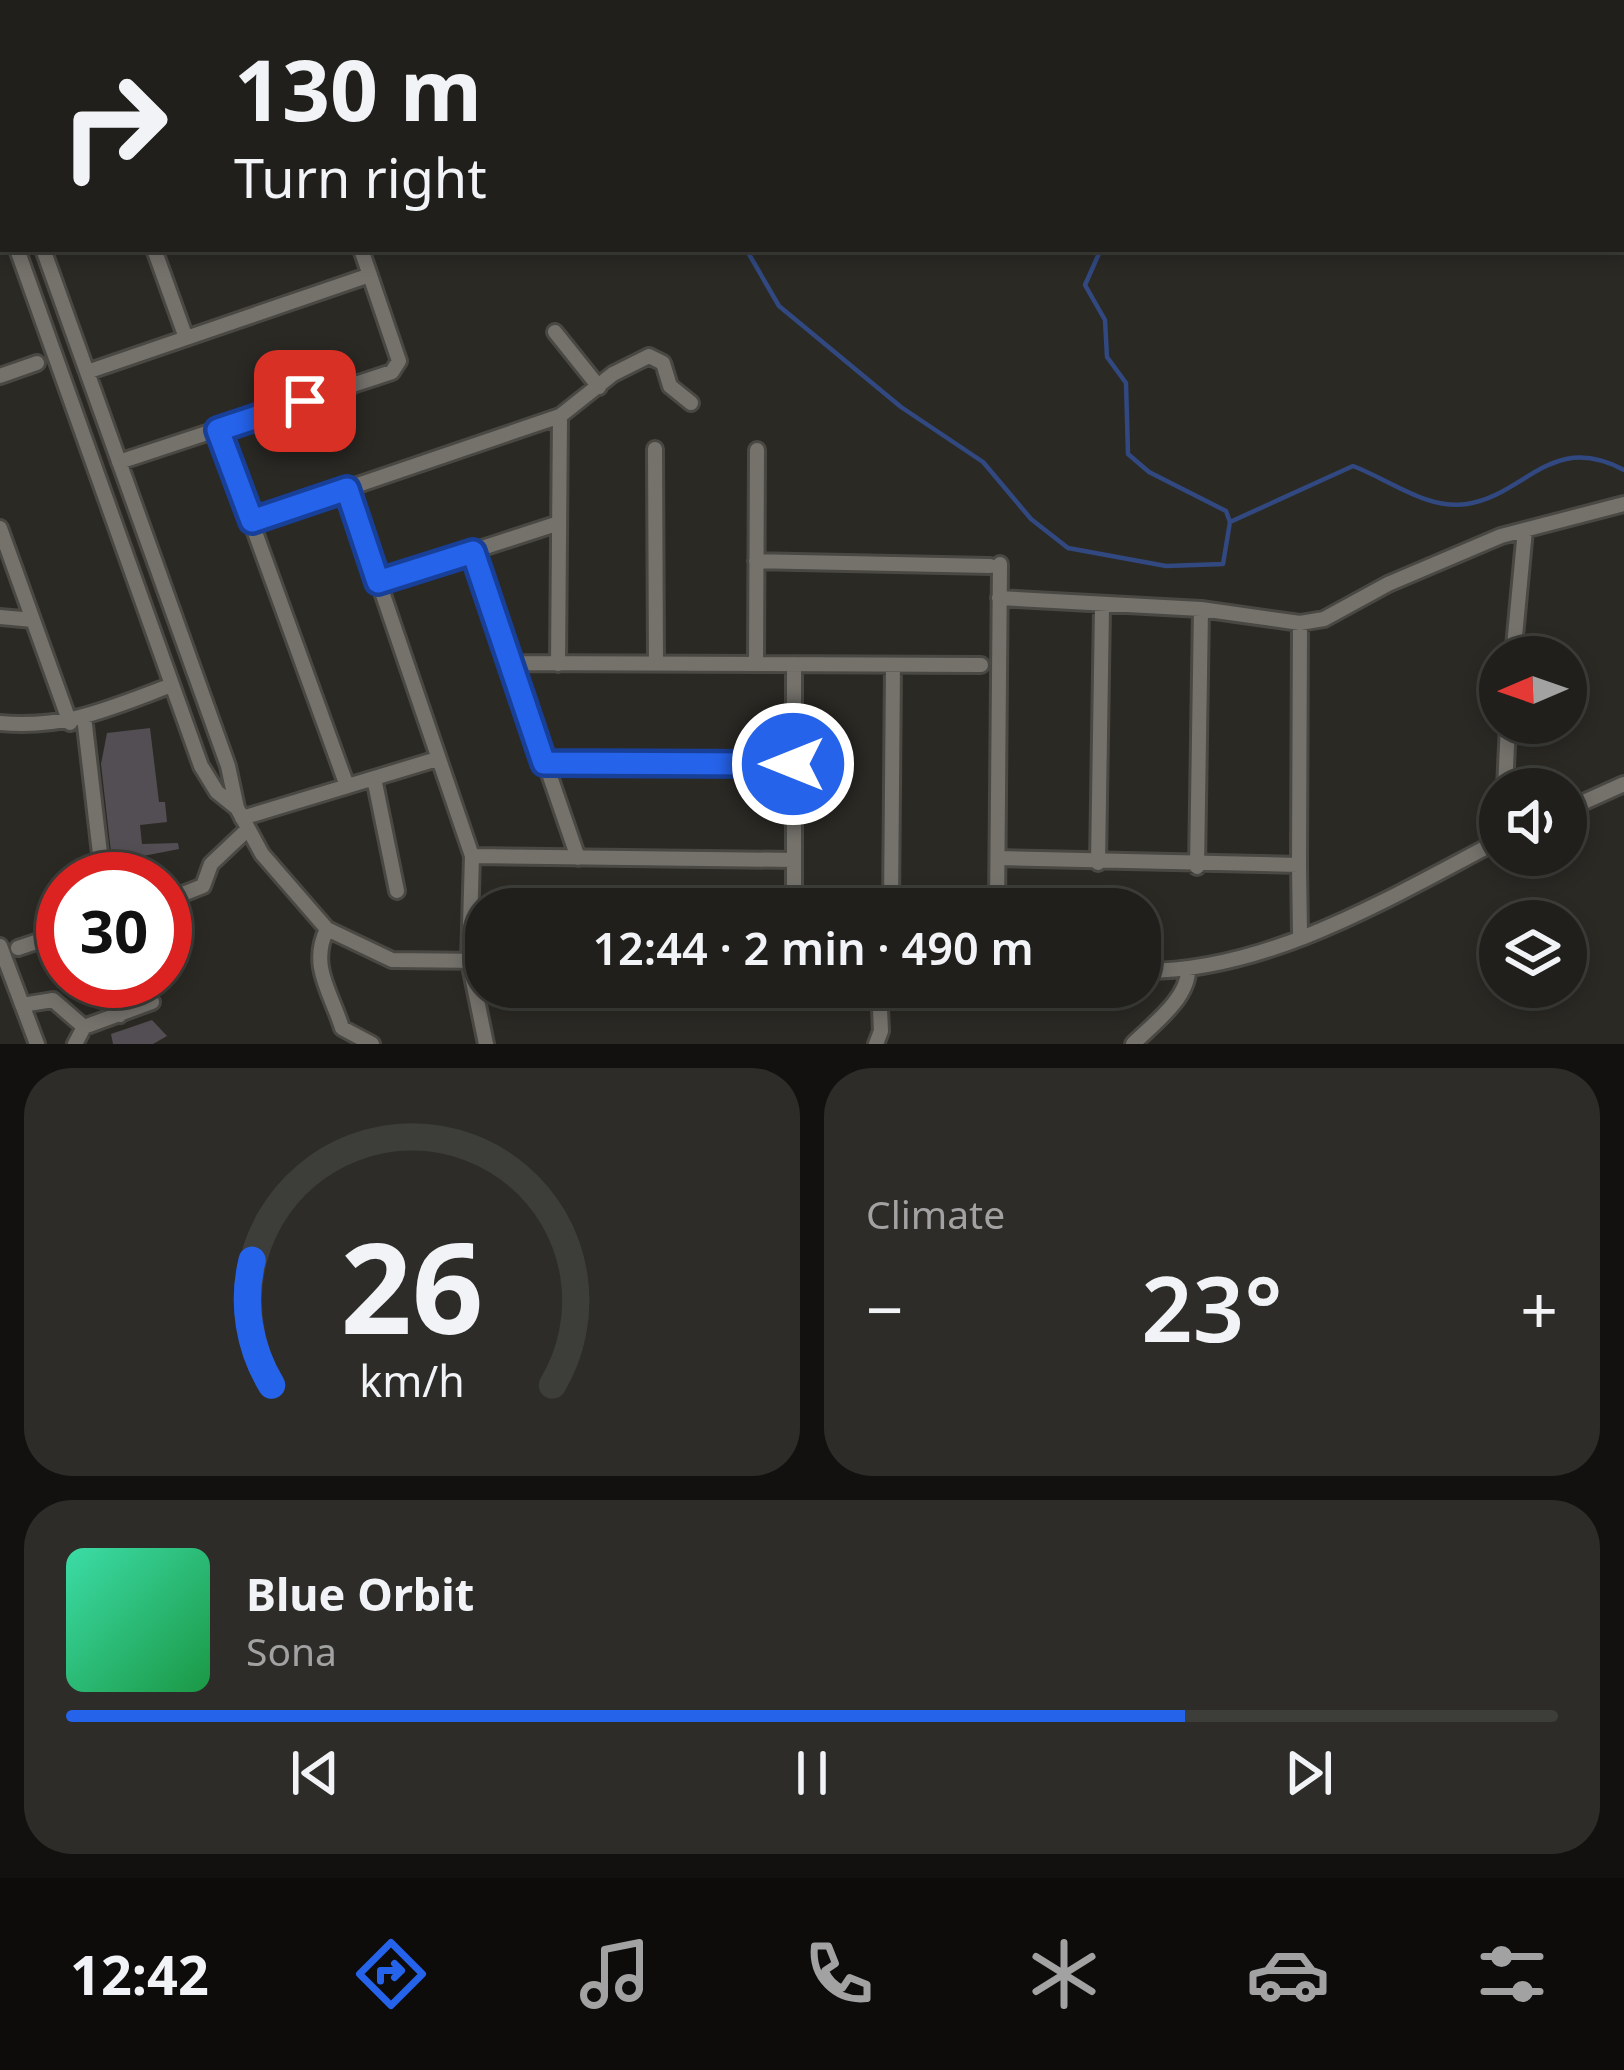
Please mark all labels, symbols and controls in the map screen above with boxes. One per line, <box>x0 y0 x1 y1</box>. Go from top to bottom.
text: 130 m <box>234 31 482 146</box>
icon: right <box>36 48 192 204</box>
text: Turn right <box>234 140 487 214</box>
pin <box>254 350 356 452</box>
icon: arrive <box>272 368 338 434</box>
north arrow <box>1479 636 1587 744</box>
map controls <box>1479 636 1587 1008</box>
position arrow <box>730 701 856 827</box>
button: sound <box>1479 768 1587 876</box>
speed limit sign: 30 <box>36 852 192 1008</box>
button: layers <box>1479 900 1587 1008</box>
text: 12:44 · 2 min · 490 m <box>592 917 1034 978</box>
text: Climate <box>866 1187 1005 1240</box>
text: 26 <box>341 1201 483 1371</box>
text: 23° <box>1141 1246 1283 1368</box>
text: − <box>866 1263 904 1353</box>
text: + <box>1520 1263 1558 1353</box>
text: km/h <box>359 1351 465 1410</box>
text: Blue Orbit <box>246 1563 474 1624</box>
text: Sona <box>246 1624 337 1677</box>
icon: previous <box>282 1740 348 1806</box>
icon: pause <box>779 1740 845 1806</box>
icon: next <box>1276 1740 1342 1806</box>
icon: directions <box>349 1932 433 2016</box>
icon: music <box>573 1932 657 2016</box>
icon: phone <box>797 1932 881 2016</box>
icon: climate <box>1022 1932 1106 2016</box>
icon: car <box>1246 1932 1330 2016</box>
icon: filters <box>1470 1932 1554 2016</box>
text: 12:42 <box>70 1937 209 2011</box>

